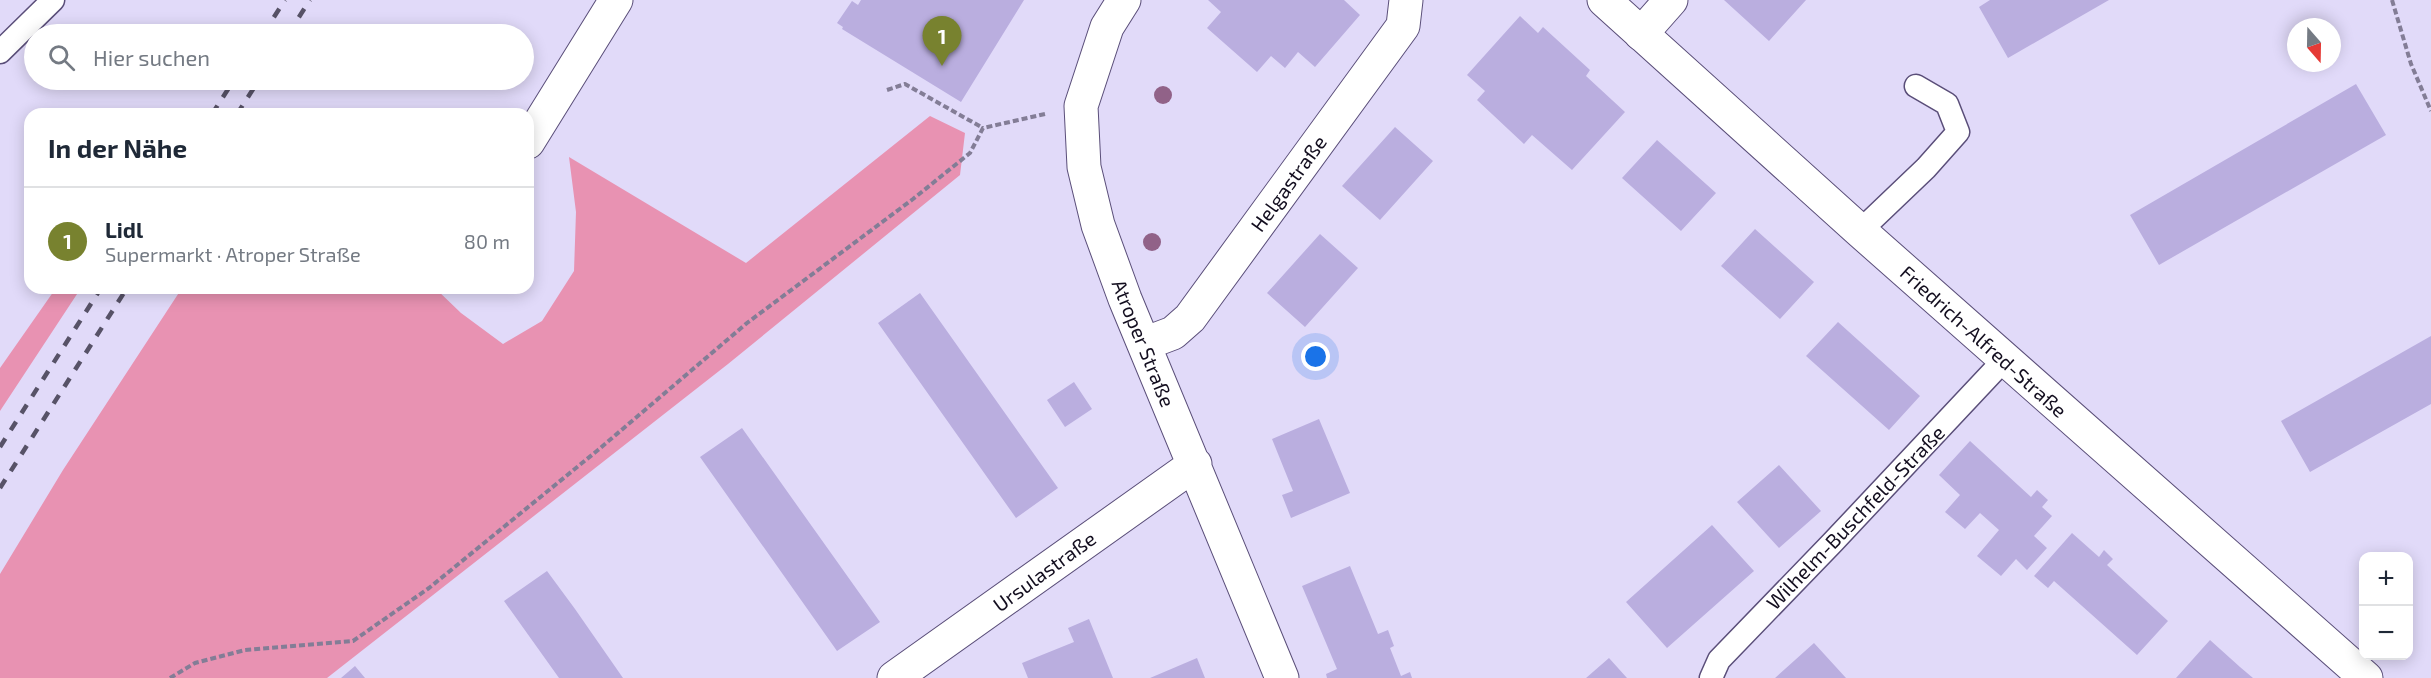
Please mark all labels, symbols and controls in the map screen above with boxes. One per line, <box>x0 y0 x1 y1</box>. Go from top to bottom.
pin: 1 <box>922 16 962 66</box>
north arrow <box>2287 18 2341 72</box>
search box <box>24 24 534 90</box>
icon: search <box>45 41 78 74</box>
text: Hier suchen <box>93 44 210 70</box>
street label: Helgastraße <box>1245 130 1331 236</box>
text: In der Nähe <box>48 132 187 163</box>
text: Lidl <box>105 216 143 242</box>
text: 1 <box>63 229 72 253</box>
text: 80 m <box>464 229 510 253</box>
text: Supermarkt · Atroper Straße <box>105 242 361 266</box>
street label: Friedrich-Alfred-Straße <box>1896 260 2072 422</box>
street label: Atroper Straße <box>1108 276 1180 410</box>
your location <box>1301 342 1330 371</box>
street label: Wilhelm-Buschfeld-Straße <box>1761 420 1949 614</box>
street label: Ursulastraße <box>988 526 1100 616</box>
map controls <box>2359 552 2413 660</box>
button: + <box>2359 552 2413 606</box>
button: − <box>2359 606 2413 660</box>

